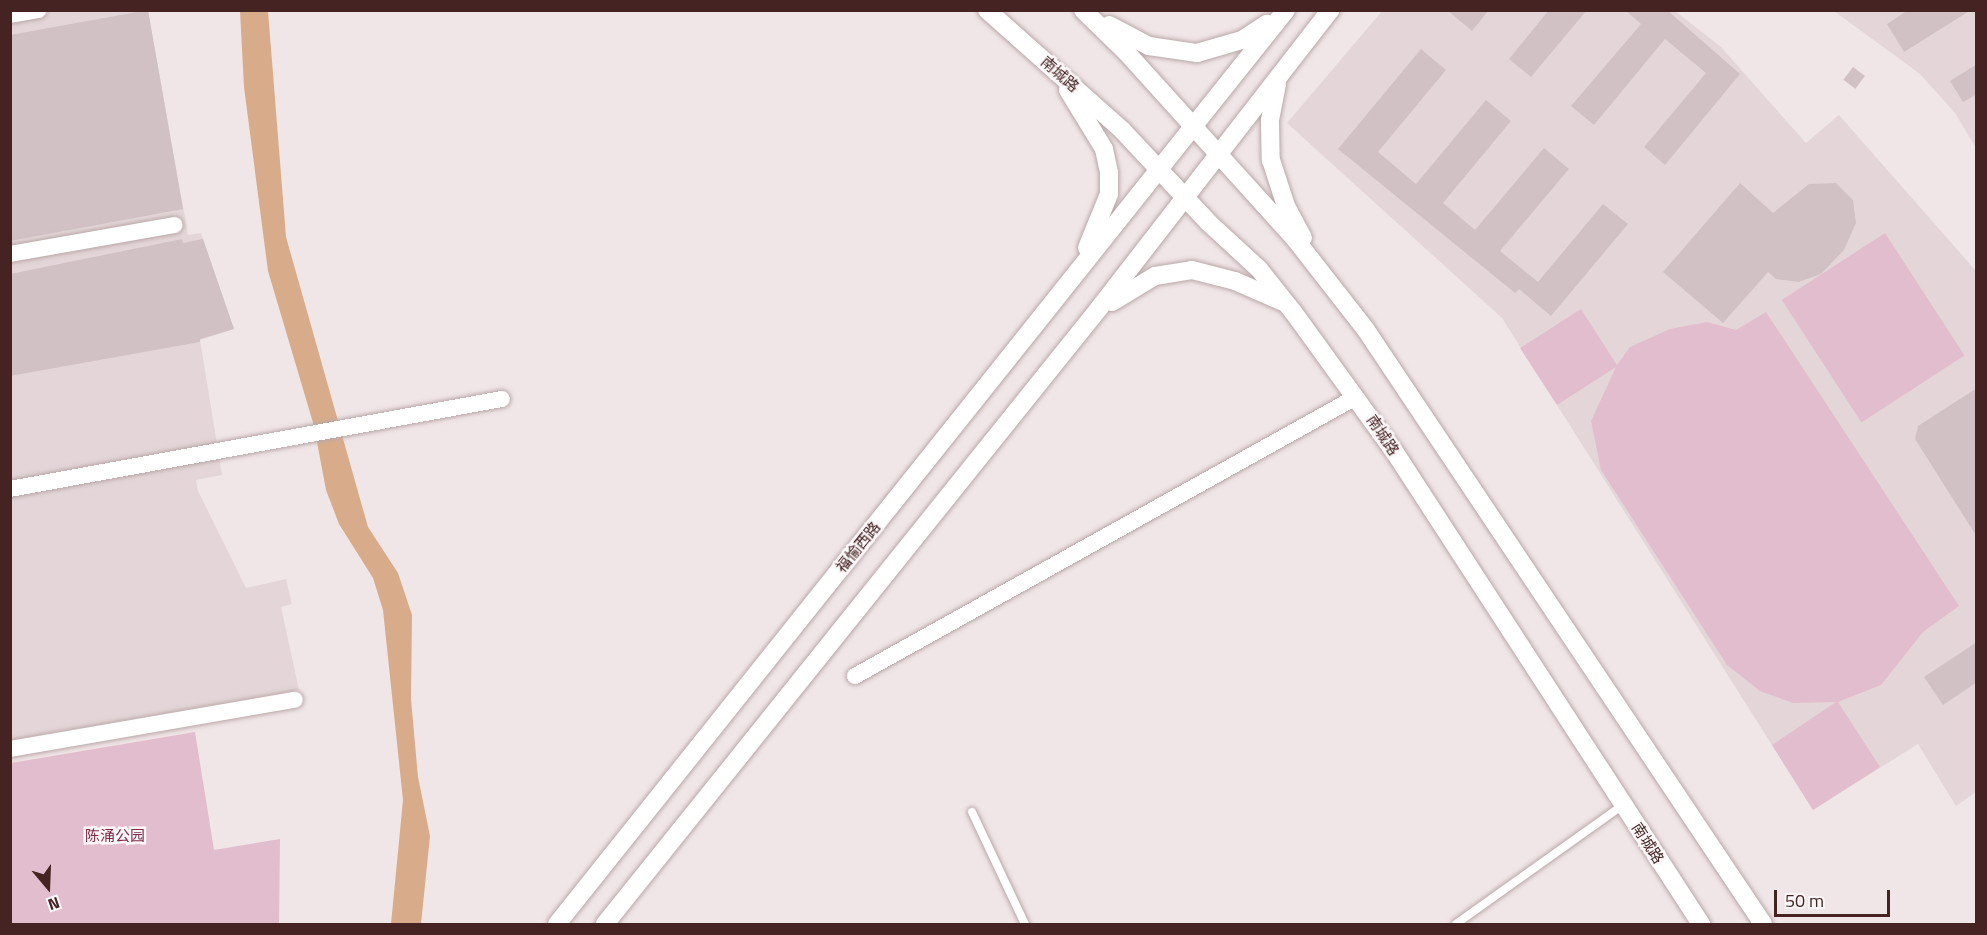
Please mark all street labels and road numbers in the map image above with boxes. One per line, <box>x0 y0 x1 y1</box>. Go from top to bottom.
street label: 南城路 <box>1037 52 1083 96</box>
street label: 南城路 <box>1363 411 1403 459</box>
street label: 福愉西路 <box>832 518 884 576</box>
street label: 南城路 <box>1628 819 1668 867</box>

